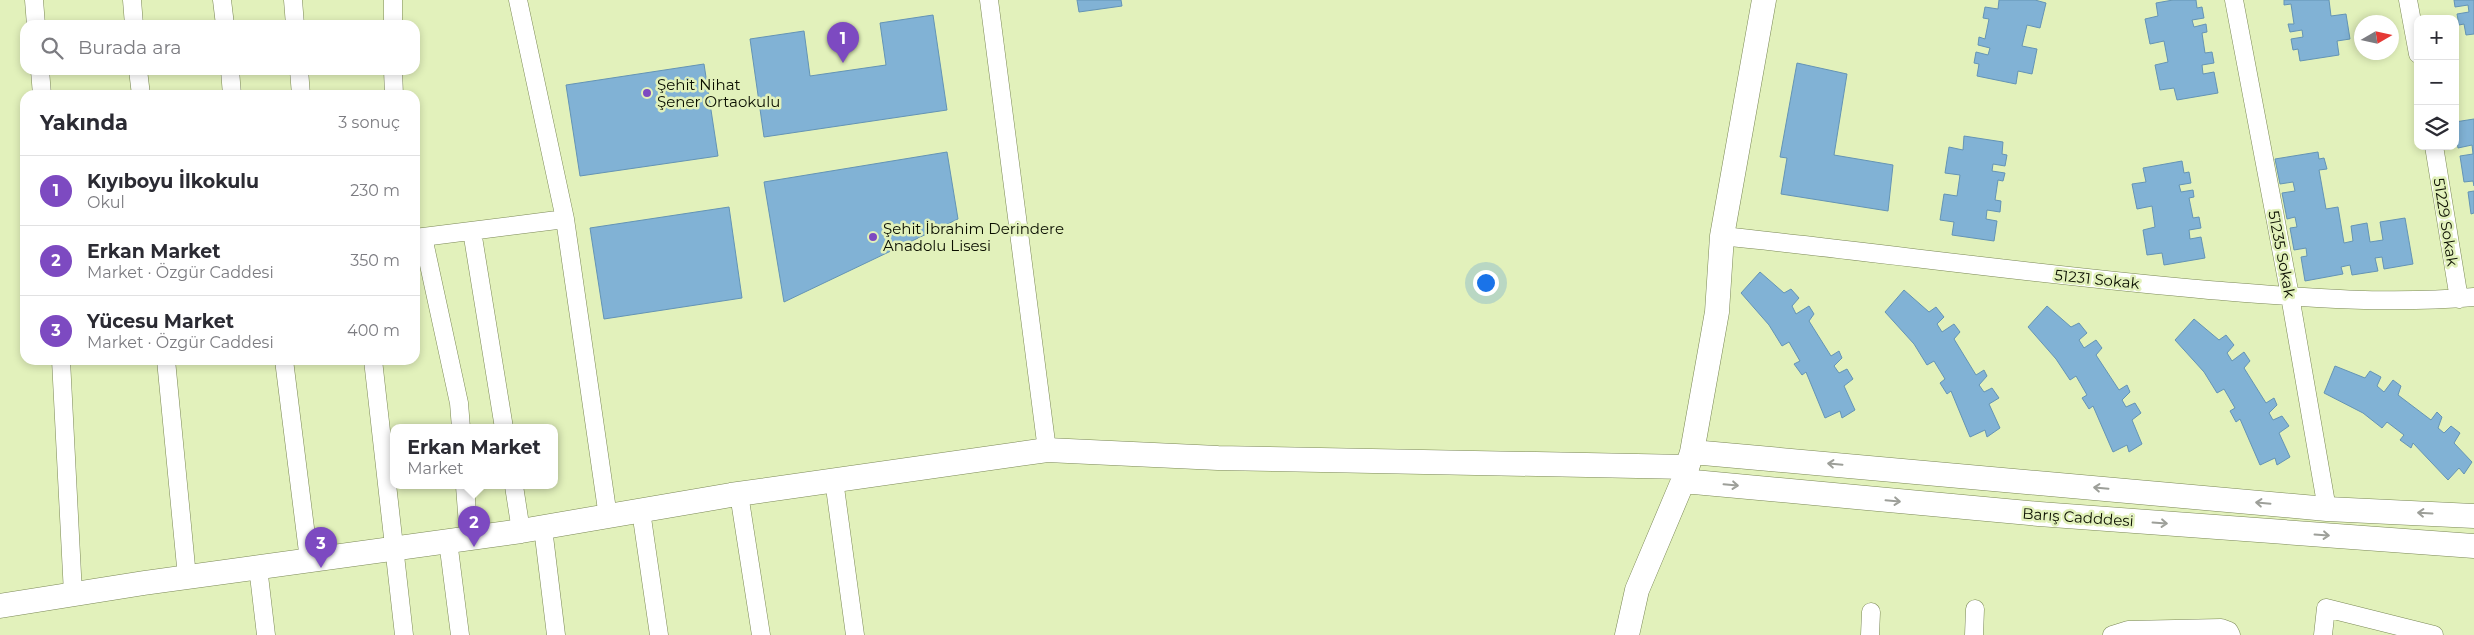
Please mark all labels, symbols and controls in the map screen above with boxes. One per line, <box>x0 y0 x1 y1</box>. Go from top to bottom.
north arrow <box>2354 15 2399 60</box>
map controls <box>2414 15 2459 150</box>
button: + <box>2414 15 2459 60</box>
search box <box>20 20 420 75</box>
pin: 1 <box>827 22 859 63</box>
icon: search <box>38 34 66 62</box>
text: Burada ara <box>78 36 182 59</box>
button: − <box>2414 60 2459 105</box>
place label: Şehit Nihat Şener Ortaokulu <box>657 75 780 111</box>
marker: Şehit Nihat Şener Ortaokulu <box>641 87 653 99</box>
button: layers <box>2414 105 2459 150</box>
text: Yakında <box>40 110 128 135</box>
text: 3 sonuç <box>338 113 400 132</box>
text: Kıyıboyu İlkokulu <box>87 170 259 193</box>
street label: 51229 Sokak <box>2430 176 2462 268</box>
text: 1 <box>53 181 59 200</box>
text: 230 m <box>350 181 400 200</box>
text: Okul <box>87 193 125 212</box>
street label: 51235 Sokak <box>2264 209 2300 299</box>
place label: Şehit İbrahim Derindere Anadolu Lisesi <box>883 219 1064 255</box>
marker: Şehit İbrahim Derindere Anadolu Lisesi <box>867 231 879 243</box>
text: Erkan Market <box>87 240 221 263</box>
text: 2 <box>51 251 61 270</box>
text: 350 m <box>350 251 400 270</box>
text: Market · Özgür Caddesi <box>87 263 274 282</box>
street label: 51231 Sokak <box>2053 265 2141 293</box>
your location <box>1473 270 1499 296</box>
text: Yücesu Market <box>87 310 234 333</box>
text: 3 <box>51 321 61 340</box>
text: 400 m <box>347 321 400 340</box>
text: Market · Özgür Caddesi <box>87 333 274 352</box>
popup <box>390 424 558 489</box>
text: Erkan Market <box>407 436 541 459</box>
text: Market <box>407 459 464 478</box>
one-way arrow <box>1827 460 1843 469</box>
one-way arrow <box>1723 481 1739 490</box>
one-way arrow <box>2094 483 2110 493</box>
one-way arrow <box>1885 496 1901 505</box>
one-way arrow <box>2255 498 2271 507</box>
street label: Barış Cadddesi <box>2022 504 2134 530</box>
pin: 2 <box>458 506 490 547</box>
one-way arrow <box>2418 509 2434 518</box>
one-way arrow <box>2151 519 2167 528</box>
pin: 3 <box>305 527 337 568</box>
one-way arrow <box>2313 531 2329 540</box>

